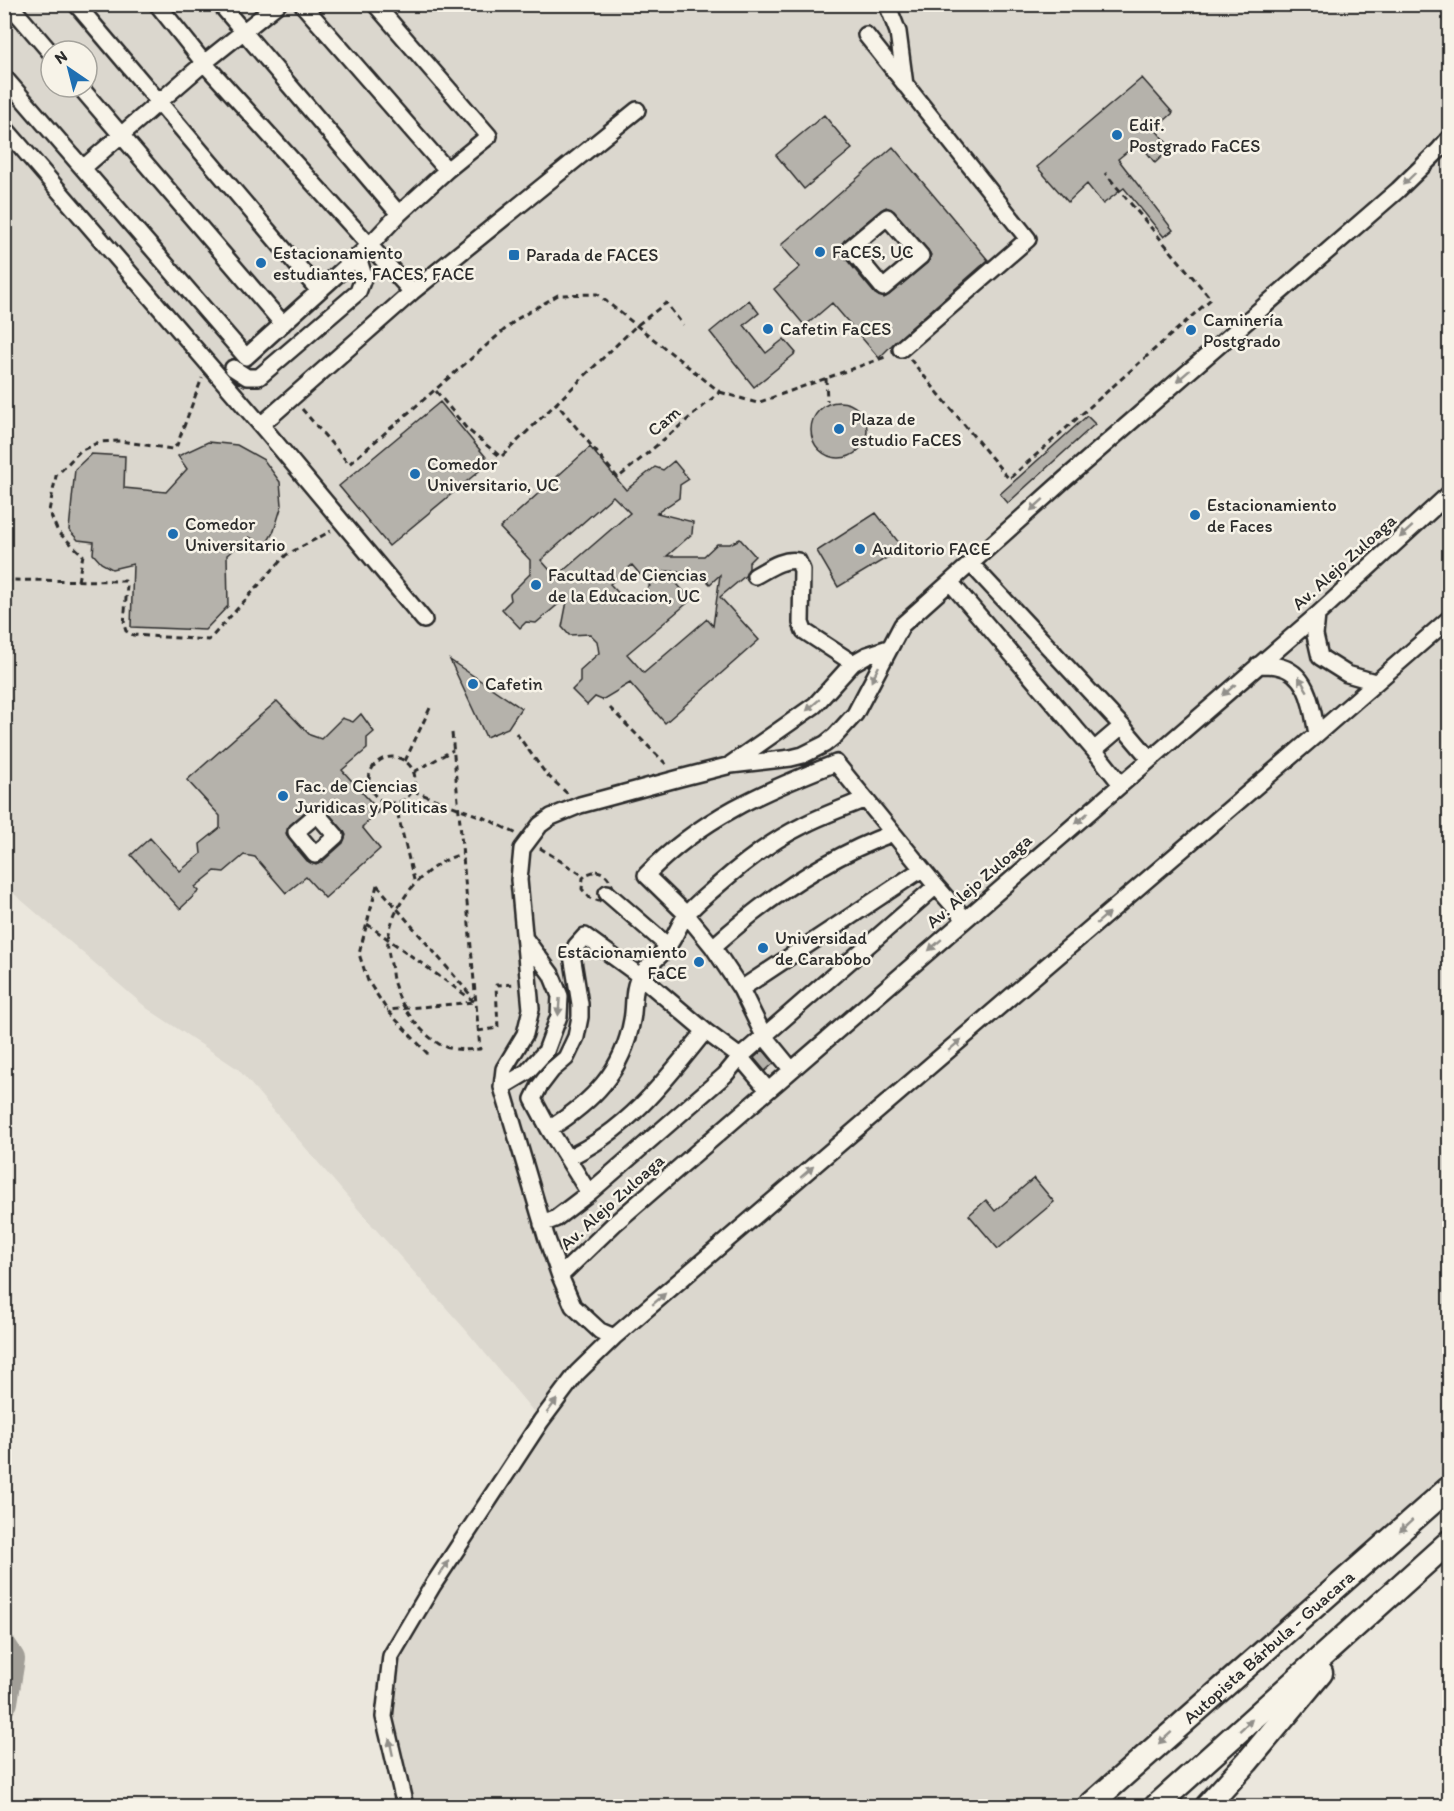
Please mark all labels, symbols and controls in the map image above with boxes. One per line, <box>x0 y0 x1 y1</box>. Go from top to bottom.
north arrow <box>39 39 99 99</box>
text: N <box>51 46 71 68</box>
place label: Edif. Postgrado FaCES <box>1129 114 1260 157</box>
marker: Edif. Postgrado FaCES <box>1110 128 1124 142</box>
one-way arrow <box>1402 172 1417 186</box>
place label: FaCES, UC <box>832 241 913 263</box>
place label: Estacionamiento estudiantes, FACES, FACE <box>273 242 474 285</box>
place label: Parada de FACES <box>526 244 658 266</box>
marker: FaCES, UC <box>813 245 827 259</box>
marker: Parada de FACES <box>507 248 521 262</box>
marker: Estacionamiento estudiantes, FACES, FACE <box>254 256 268 270</box>
place label: Caminería Postgrado <box>1203 309 1284 352</box>
place label: Cafetin FaCES <box>780 318 891 340</box>
marker: Cafetin FaCES <box>761 322 775 336</box>
marker: Caminería Postgrado <box>1184 323 1198 337</box>
one-way arrow <box>1176 369 1191 382</box>
street label: Cam <box>643 401 685 441</box>
place label: Plaza de estudio FaCES <box>851 408 962 451</box>
marker: Plaza de estudio FaCES <box>832 422 846 436</box>
place label: Comedor Universitario, UC <box>427 453 559 496</box>
marker: Comedor Universitario, UC <box>408 467 422 481</box>
place label: Estacionamiento de Faces <box>1207 494 1337 537</box>
one-way arrow <box>1029 498 1044 512</box>
marker: Estacionamiento de Faces <box>1188 508 1202 522</box>
street label: Av. Alejo Zuloaga <box>1287 509 1401 615</box>
place label: Comedor Universitario <box>185 513 285 556</box>
one-way arrow <box>1399 525 1414 538</box>
marker: Comedor Universitario <box>166 527 180 541</box>
place label: Auditorio FACE <box>872 538 991 560</box>
marker: Auditorio FACE <box>853 542 867 556</box>
place label: Facultad de Ciencias de la Educacion, UC <box>548 564 707 607</box>
marker: Facultad de Ciencias de la Educacion, UC <box>529 578 543 592</box>
one-way arrow <box>870 666 880 683</box>
place label: Cafetin <box>485 673 543 695</box>
one-way arrow <box>1298 676 1309 693</box>
marker: Cafetin <box>466 677 480 691</box>
one-way arrow <box>1221 683 1237 696</box>
one-way arrow <box>805 699 821 712</box>
place label: Fac. de Ciencias Juridicas y Politicas <box>295 775 448 818</box>
marker: Fac. de Ciencias Juridicas y Politicas <box>276 789 290 803</box>
one-way arrow <box>1075 811 1090 824</box>
street label: Av. Alejo Zuloaga <box>922 829 1037 933</box>
one-way arrow <box>1095 912 1110 925</box>
place label: Universidad de Carabobo <box>775 927 871 970</box>
one-way arrow <box>928 938 943 951</box>
place label: Estacionamiento FaCE <box>557 941 687 984</box>
marker: Universidad de Carabobo <box>756 941 770 955</box>
marker: Estacionamiento FaCE <box>692 955 706 969</box>
one-way arrow <box>554 997 564 1016</box>
one-way arrow <box>947 1039 962 1052</box>
street label: Av. Alejo Zuloaga <box>555 1149 669 1255</box>
one-way arrow <box>799 1166 814 1179</box>
one-way arrow <box>651 1293 666 1306</box>
one-way arrow <box>546 1398 558 1414</box>
one-way arrow <box>1399 1519 1414 1532</box>
one-way arrow <box>438 1561 450 1577</box>
street label: Autopista Bárbula - Guacara <box>1179 1565 1359 1729</box>
one-way arrow <box>1238 1719 1253 1732</box>
one-way arrow <box>1158 1731 1173 1745</box>
one-way arrow <box>386 1738 395 1757</box>

